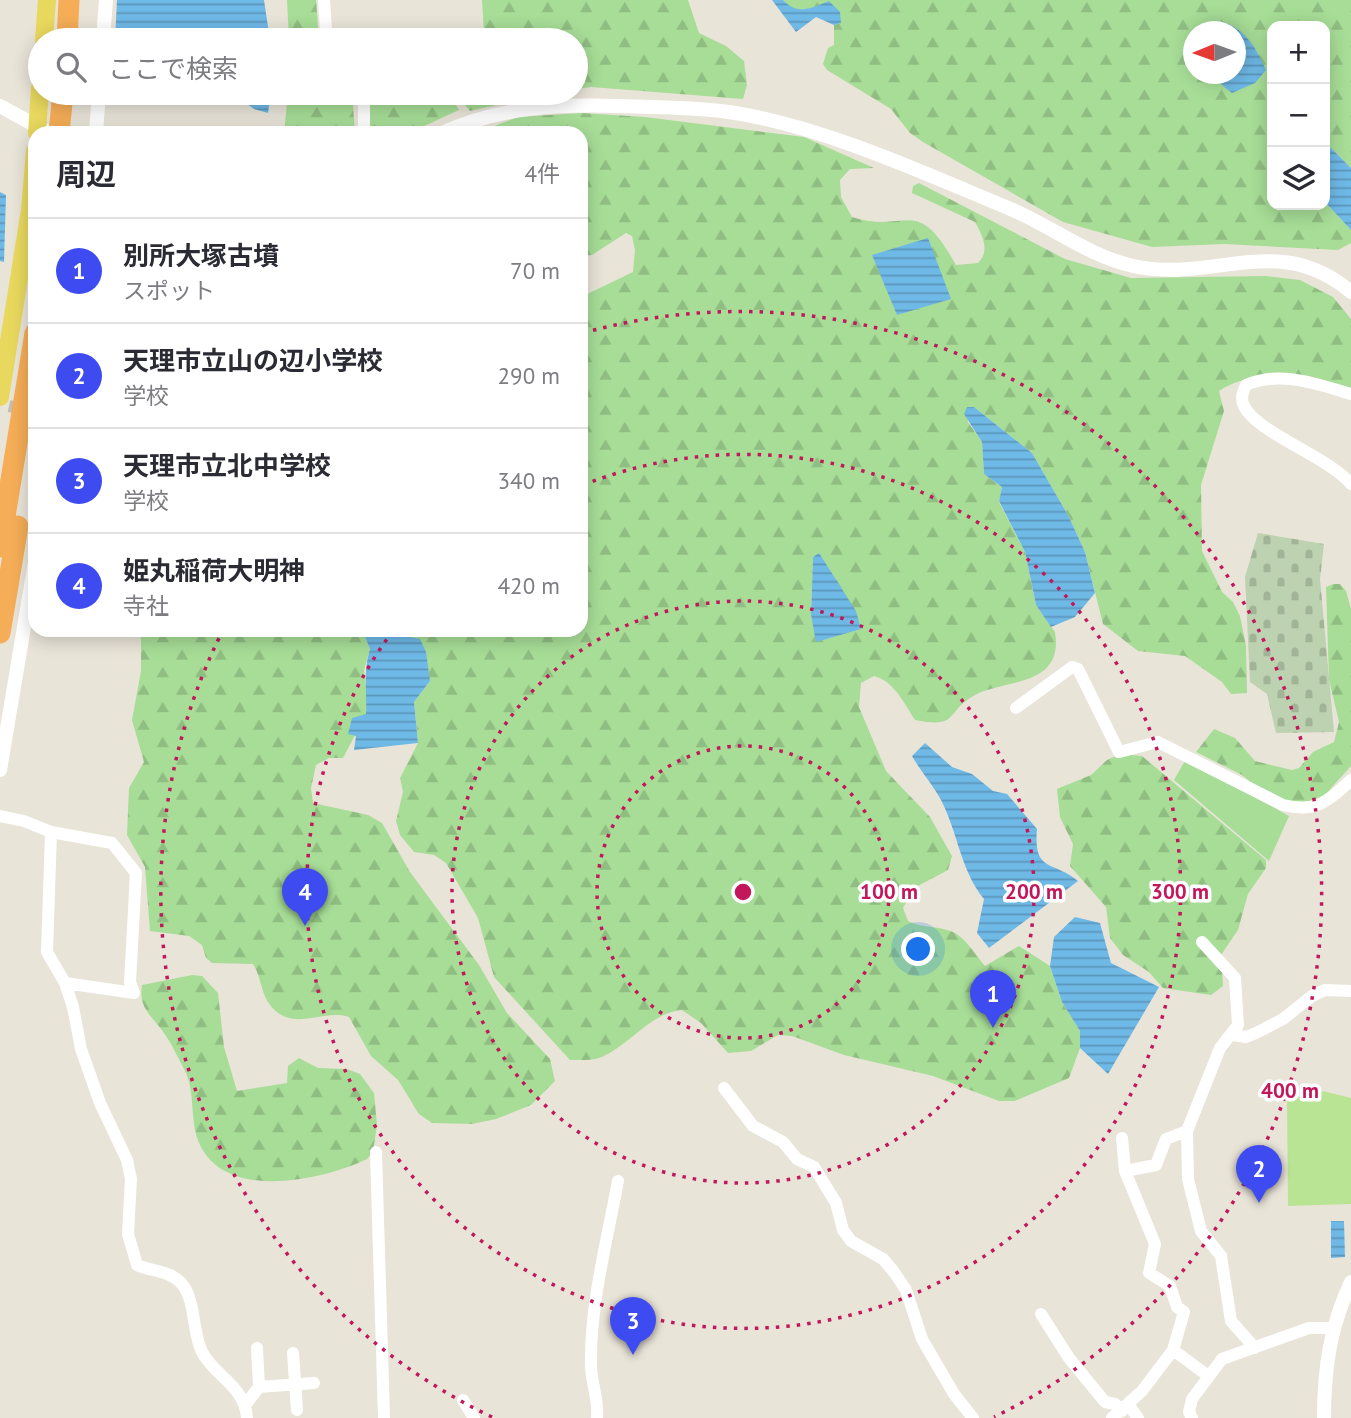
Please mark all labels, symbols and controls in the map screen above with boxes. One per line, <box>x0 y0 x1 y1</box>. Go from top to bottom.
north arrow <box>1183 21 1246 84</box>
map controls <box>1267 21 1330 210</box>
button: + <box>1267 21 1330 84</box>
search box <box>28 28 588 105</box>
icon: search <box>52 48 90 86</box>
text: ここで検索 <box>108 52 238 85</box>
button: − <box>1267 84 1330 147</box>
button: layers <box>1267 147 1330 210</box>
text: 周辺 <box>56 154 116 193</box>
text: 4件 <box>524 159 560 188</box>
text: 別所大塚古墳 <box>123 239 279 272</box>
text: 1 <box>72 256 86 285</box>
text: 70 m <box>510 256 560 285</box>
text: スポット <box>123 276 215 305</box>
text: 天理市立山の辺小学校 <box>123 344 383 377</box>
text: 2 <box>72 361 86 390</box>
text: 290 m <box>498 361 560 390</box>
text: 学校 <box>123 381 169 410</box>
text: 天理市立北中学校 <box>123 449 331 482</box>
text: 3 <box>72 466 86 495</box>
text: 340 m <box>498 466 560 495</box>
text: 学校 <box>123 486 169 515</box>
text: 姫丸稲荷大明神 <box>123 554 305 587</box>
text: 4 <box>72 571 86 600</box>
text: 420 m <box>498 571 560 600</box>
text: 寺社 <box>123 591 169 620</box>
pin: 4 <box>282 868 328 926</box>
text: 100 m <box>860 878 918 905</box>
text: 200 m <box>1005 878 1063 905</box>
text: 300 m <box>1151 878 1209 905</box>
centre of rings <box>731 880 755 904</box>
your location <box>901 932 935 966</box>
pin: 1 <box>970 970 1016 1028</box>
text: 400 m <box>1261 1077 1319 1104</box>
pin: 2 <box>1236 1145 1282 1203</box>
pin: 3 <box>610 1297 656 1355</box>

